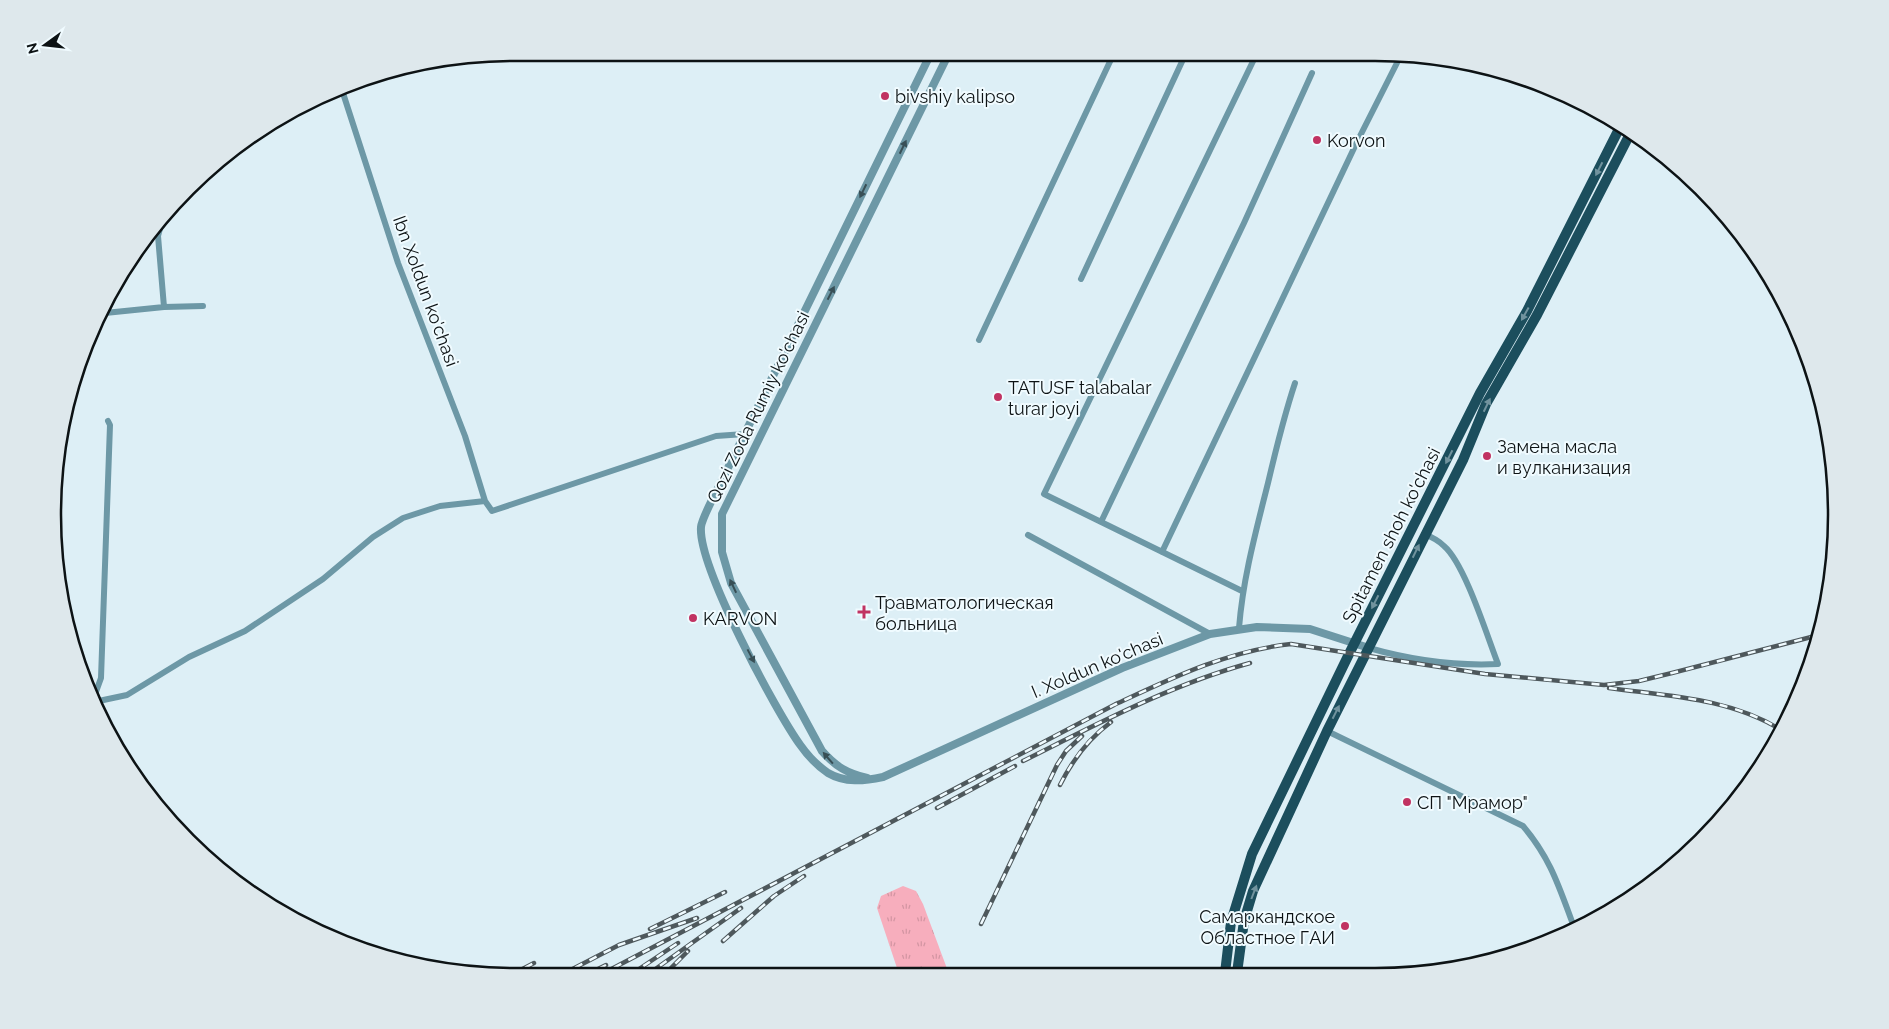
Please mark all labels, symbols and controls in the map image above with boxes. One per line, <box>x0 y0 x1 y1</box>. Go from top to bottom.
north arrow <box>20 20 70 70</box>
text: N <box>23 41 42 56</box>
place label: bivshiy kalipso <box>895 86 1015 107</box>
marker: bivshiy kalipso <box>879 90 891 102</box>
place label: Korvon <box>1327 130 1386 151</box>
marker: Korvon <box>1311 134 1323 146</box>
one-way arrow <box>899 140 907 154</box>
one-way arrow <box>1595 162 1603 176</box>
one-way arrow <box>859 184 867 198</box>
street label: Ibn Xoldun ko'chasi <box>389 213 463 369</box>
one-way arrow <box>827 286 835 300</box>
one-way arrow <box>1521 306 1529 321</box>
street label: Qozi Zoda Rumiy ko'chasi <box>702 308 814 506</box>
place label: TATUSF talabalar turar joyi <box>1008 377 1152 419</box>
marker: TATUSF talabalar turar joyi <box>992 391 1004 403</box>
one-way arrow <box>1482 397 1491 412</box>
place label: Замена масла и вулканизация <box>1497 436 1631 478</box>
street label: Spitamen shoh ko'chasi <box>1338 444 1444 626</box>
one-way arrow <box>1445 450 1454 465</box>
marker: Замена масла и вулканизация <box>1481 450 1493 462</box>
one-way arrow <box>1412 544 1420 558</box>
one-way arrow <box>729 579 737 593</box>
place label: Травматологическая больница <box>875 592 1054 634</box>
one-way arrow <box>1371 595 1379 609</box>
marker: Травматологическая больница <box>857 605 871 619</box>
place label: KARVON <box>703 608 777 629</box>
marker: KARVON <box>687 612 699 624</box>
street label: I. Xoldun ko'chasi <box>1028 628 1166 702</box>
one-way arrow <box>746 649 755 663</box>
one-way arrow <box>1332 705 1340 719</box>
one-way arrow <box>823 752 834 765</box>
place label: СП "Мрамор" <box>1417 792 1528 813</box>
marker: СП "Мрамор" <box>1401 796 1413 808</box>
one-way arrow <box>1251 884 1258 899</box>
place label: Самаркандское Областное ГАИ <box>1199 906 1335 948</box>
marker: Самаркандское Областное ГАИ <box>1339 920 1351 932</box>

